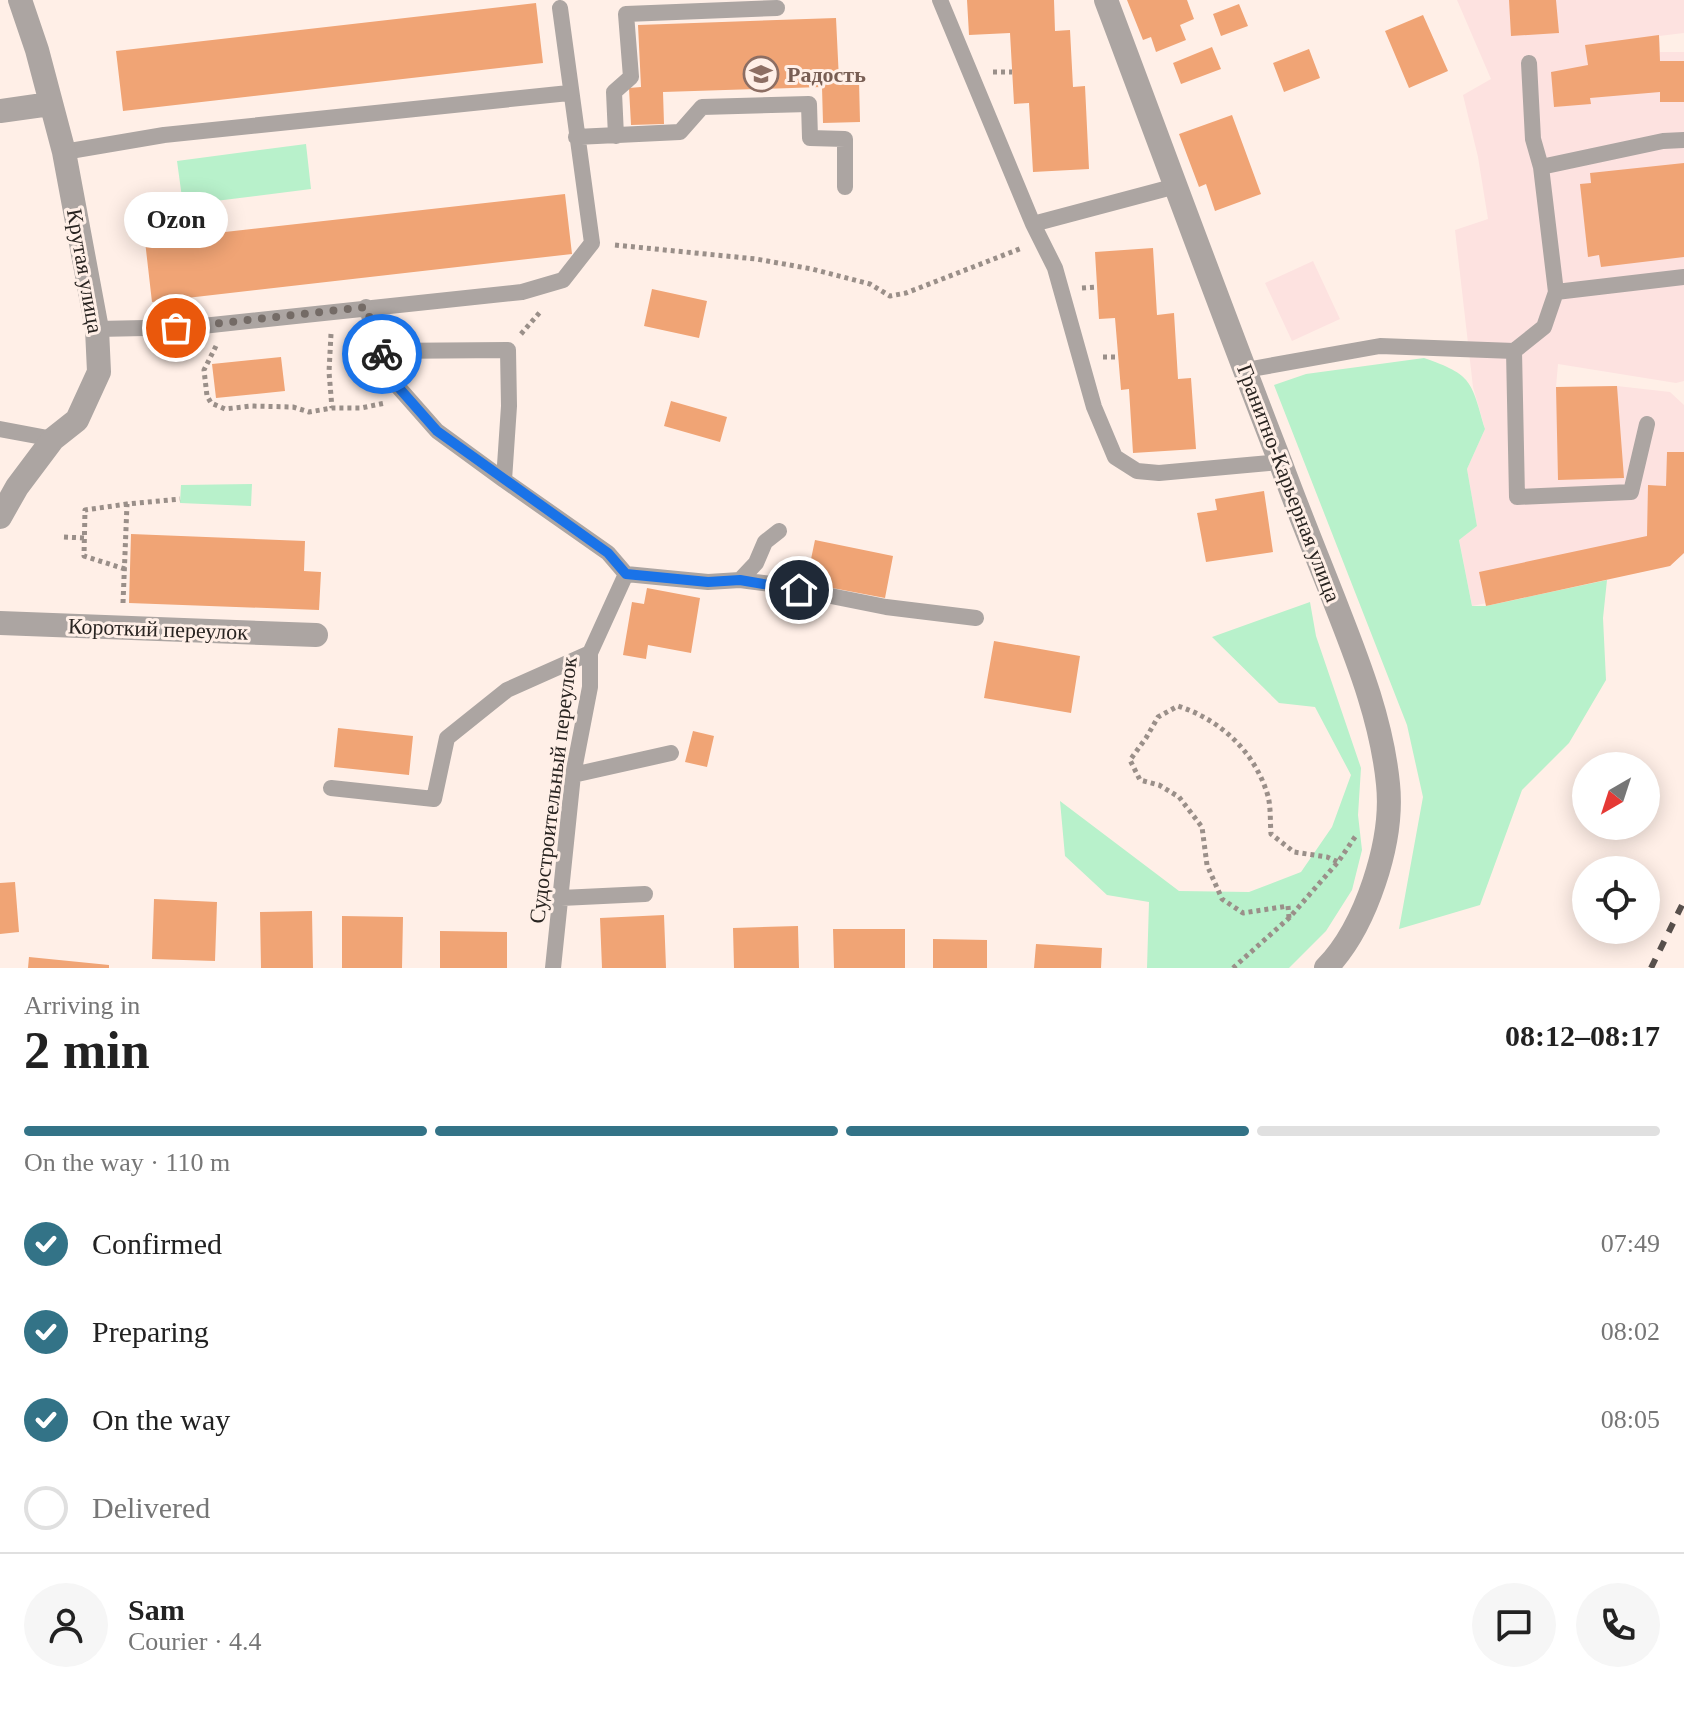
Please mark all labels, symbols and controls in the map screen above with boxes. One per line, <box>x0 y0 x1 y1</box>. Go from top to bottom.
school or university icon: Радость <box>742 55 780 93</box>
place label: Радость <box>787 62 866 87</box>
callout: Ozon <box>124 192 228 248</box>
text: Ozon <box>146 205 206 234</box>
street label: Крутая улица <box>62 207 108 335</box>
pin <box>142 294 210 362</box>
icon: bag <box>154 306 198 350</box>
courier <box>342 314 422 394</box>
icon: bike <box>360 332 404 376</box>
street label: Гранитно-Карьерная улица <box>1232 361 1346 606</box>
pin <box>765 556 833 624</box>
icon: home <box>777 568 821 612</box>
street label: Короткий переулок <box>68 613 249 645</box>
street label: Судостроительный переулок <box>524 655 582 925</box>
north arrow <box>1572 752 1660 840</box>
map controls <box>1572 752 1660 944</box>
button: locate <box>1572 856 1660 944</box>
text: Arriving in <box>24 991 140 1020</box>
text: 08:12–08:17 <box>1505 1019 1660 1052</box>
text: 2 min <box>24 1022 150 1079</box>
text: On the way · 110 m <box>24 1148 230 1177</box>
icon: check <box>24 1222 68 1266</box>
text: Confirmed <box>92 1227 222 1260</box>
text: 07:49 <box>1601 1229 1660 1258</box>
icon: check <box>24 1310 68 1354</box>
text: Preparing <box>92 1315 209 1348</box>
text: 08:02 <box>1601 1317 1660 1346</box>
icon: check <box>24 1398 68 1442</box>
text: On the way <box>92 1403 230 1436</box>
text: 08:05 <box>1601 1405 1660 1434</box>
text: Delivered <box>92 1491 210 1524</box>
button: person <box>24 1583 108 1667</box>
button: chat <box>1472 1583 1556 1667</box>
button: phone <box>1576 1583 1660 1667</box>
text: Sam <box>128 1593 185 1626</box>
text: Courier · 4.4 <box>128 1627 262 1656</box>

